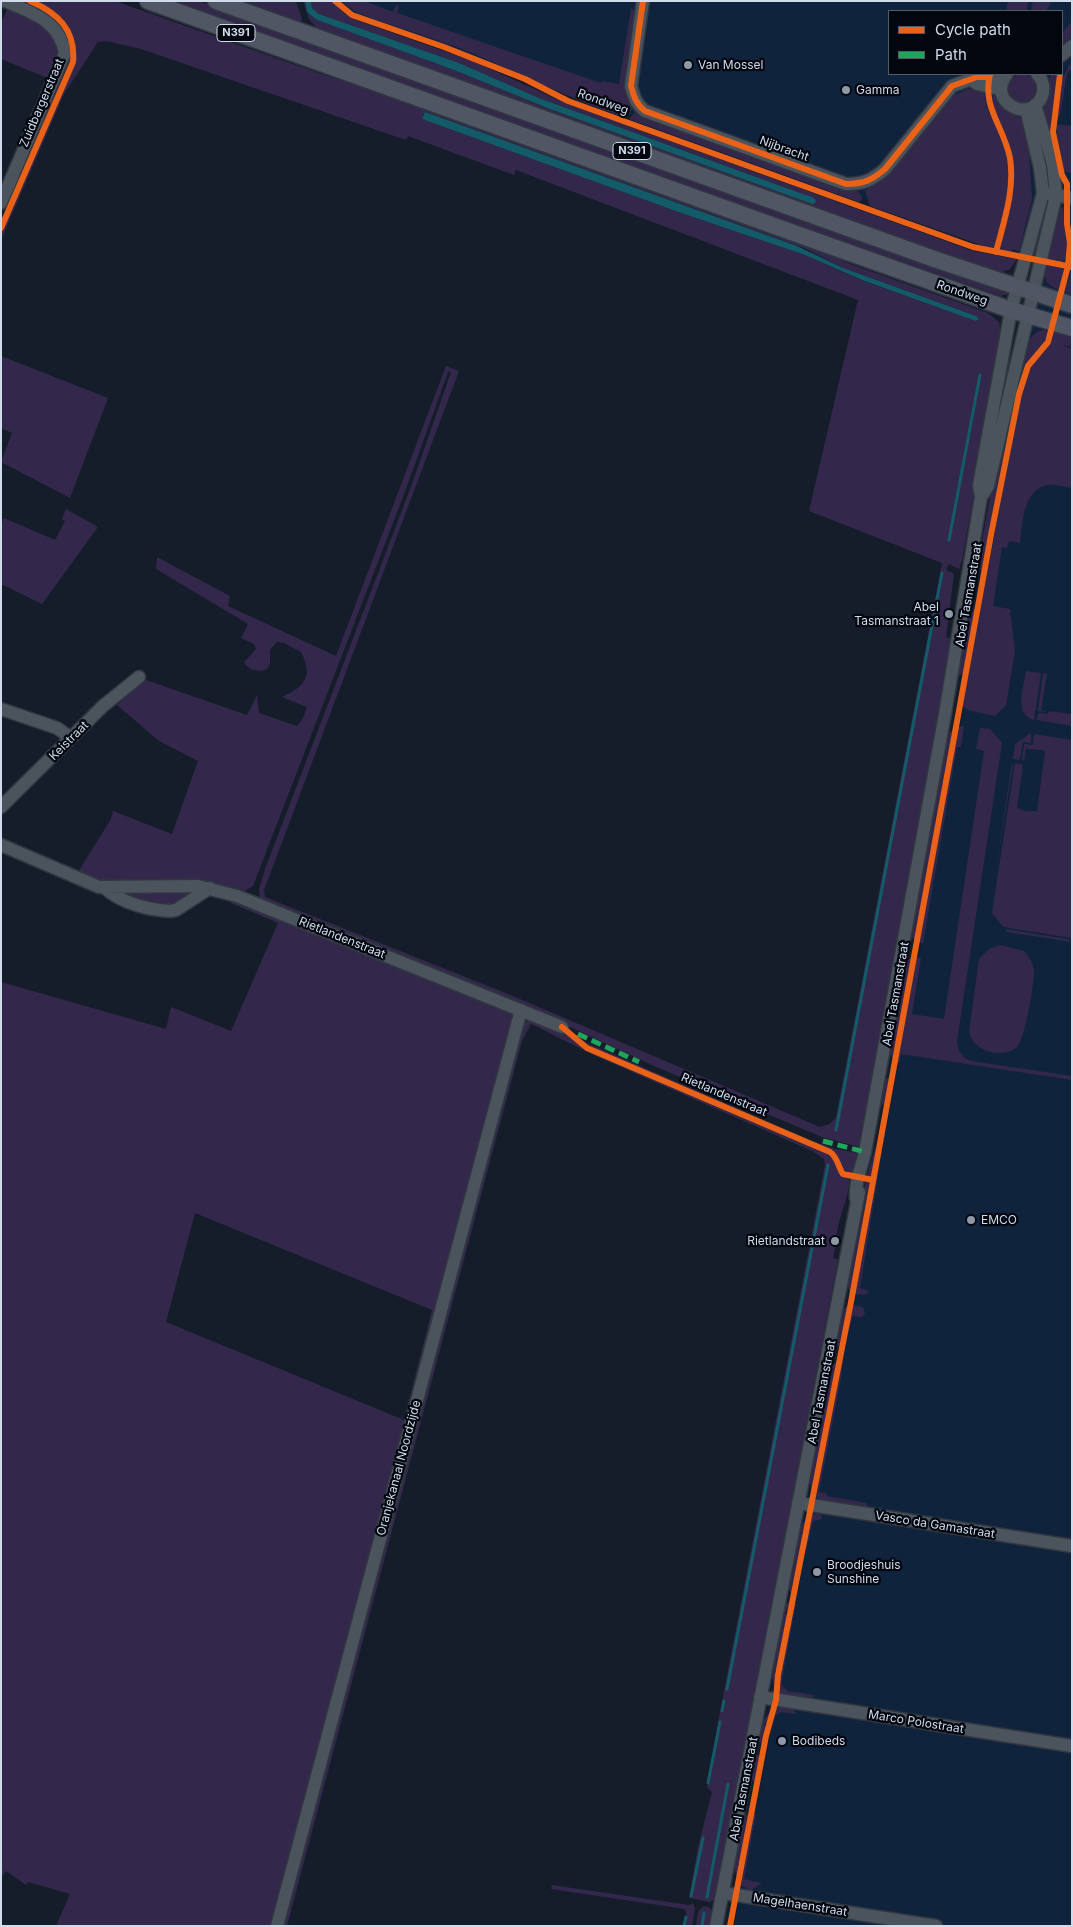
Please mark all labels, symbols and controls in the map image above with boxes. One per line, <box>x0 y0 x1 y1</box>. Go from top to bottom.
legend <box>888 10 1063 75</box>
text: Cycle path <box>935 20 1011 39</box>
road number: N391 <box>217 24 255 42</box>
text: Path <box>935 45 967 64</box>
street label: Zuidbargerstraat <box>17 57 67 149</box>
place label: Van Mossel <box>698 58 763 72</box>
marker: Van Mossel <box>682 59 694 71</box>
place label: Gamma <box>856 83 899 97</box>
marker: Gamma <box>840 84 852 96</box>
street label: Rondweg <box>576 86 630 118</box>
street label: Nijbracht <box>757 133 811 165</box>
road number: N391 <box>613 142 651 160</box>
street label: Rondweg <box>935 278 989 308</box>
street label: Abel Tasmanstraat <box>953 542 985 648</box>
place label: Abel Tasmanstraat 1 <box>854 600 939 628</box>
marker: Abel Tasmanstraat 1 <box>943 608 955 620</box>
street label: Keistraat <box>46 718 92 764</box>
street label: Rietlandenstraat <box>297 914 387 962</box>
street label: Abel Tasmanstraat <box>880 941 912 1047</box>
street label: Rietlandenstraat <box>679 1070 769 1120</box>
place label: EMCO <box>981 1213 1017 1227</box>
marker: EMCO <box>965 1214 977 1226</box>
place label: Rietlandstraat <box>747 1234 825 1248</box>
marker: Rietlandstraat <box>829 1235 841 1247</box>
street label: Abel Tasmanstraat <box>805 1339 839 1445</box>
street label: Oranjekanaal Noordzijde <box>374 1399 424 1537</box>
street label: Vasco da Gamastraat <box>874 1508 996 1542</box>
place label: Broodjeshuis Sunshine <box>827 1558 901 1586</box>
marker: Broodjeshuis Sunshine <box>811 1566 823 1578</box>
street label: Marco Polostraat <box>867 1707 965 1737</box>
place label: Bodibeds <box>792 1734 845 1748</box>
marker: Bodibeds <box>776 1735 788 1747</box>
street label: Abel Tasmanstraat <box>727 1736 761 1842</box>
street label: Magelhaenstraat <box>752 1890 848 1920</box>

